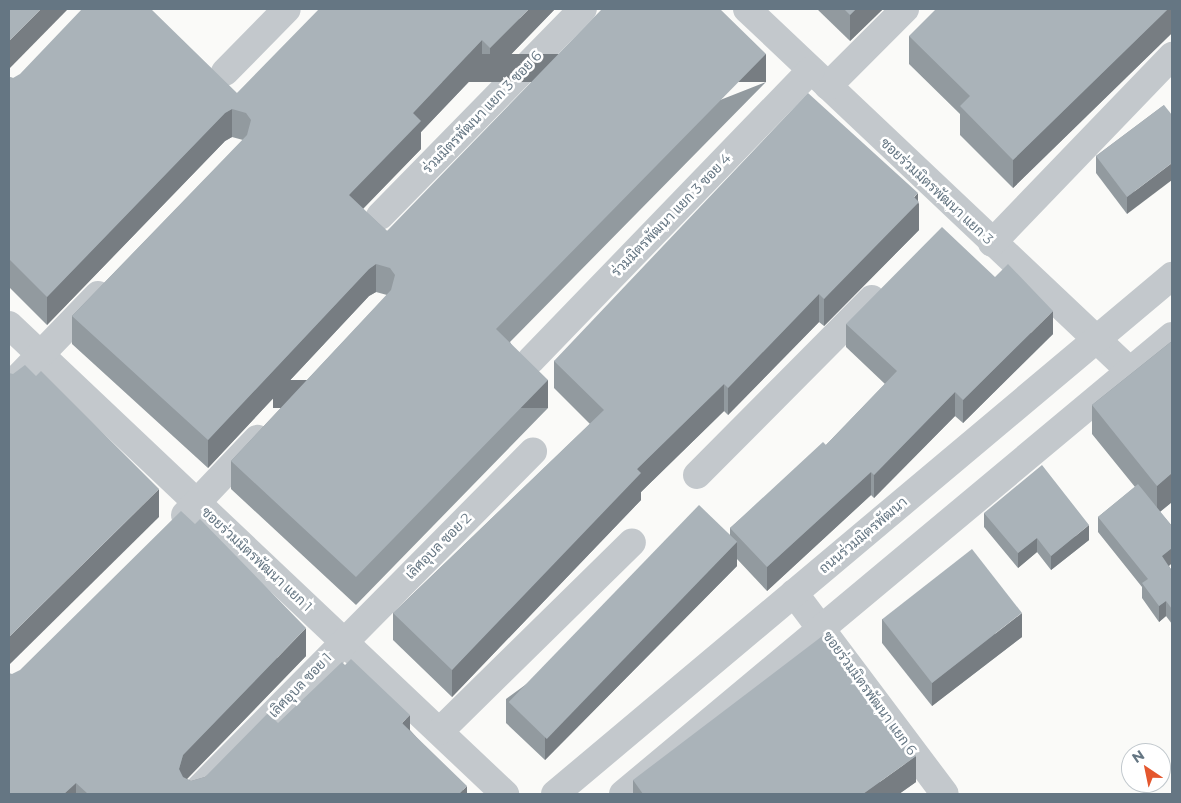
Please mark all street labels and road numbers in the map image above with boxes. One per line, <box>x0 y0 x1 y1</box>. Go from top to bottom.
street label: ร่วมมิตรพัฒนา แยก 3 ซอย 6 <box>419 47 545 177</box>
street label: ซอยร่วมมิตรพัฒนา แยก 3 <box>877 134 997 248</box>
street label: ร่วมมิตรพัฒนา แยก 3 ซอย 4 <box>608 150 734 280</box>
street label: ถนนร่วมมิตรพัฒนา <box>816 493 910 577</box>
street label: ซอยร่วมมิตรพัฒนา แยก 1 <box>198 503 316 615</box>
street label: เลิศอุบล ซอย 2 <box>402 510 474 582</box>
street label: ซอยร่วมมิตรพัฒนา แยก 6 <box>819 628 921 758</box>
street label: เลิศอุบล ซอย 1 <box>265 649 335 721</box>

